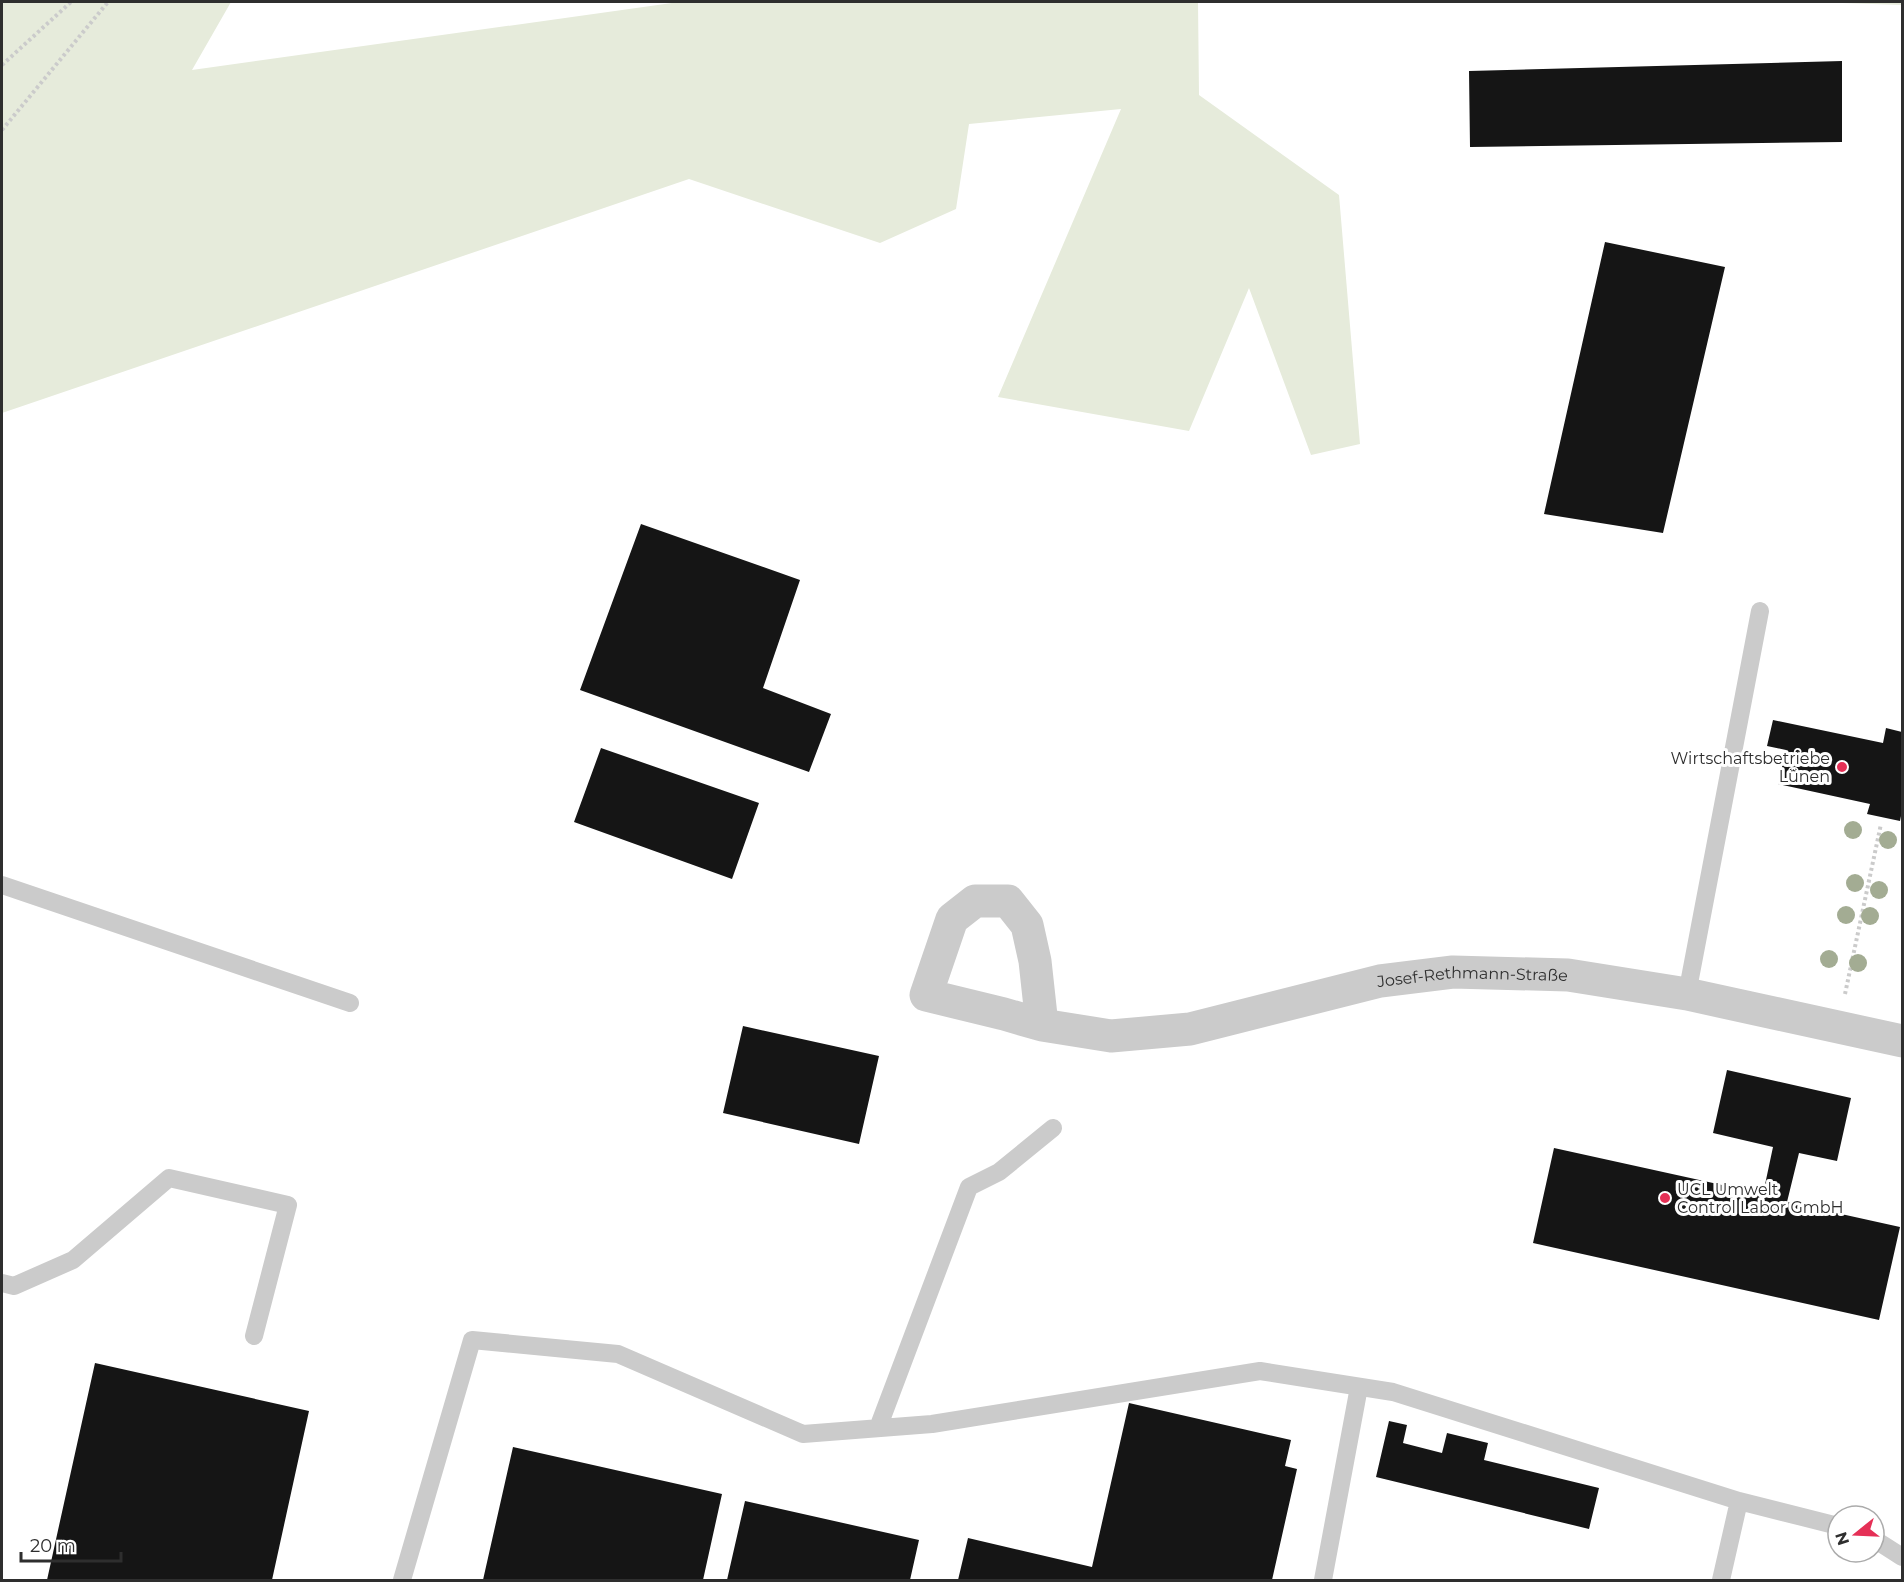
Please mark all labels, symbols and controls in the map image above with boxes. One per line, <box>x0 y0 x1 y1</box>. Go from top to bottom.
place label: Wirtschaftsbetriebe Lünen <box>1671 749 1830 786</box>
marker: Wirtschaftsbetriebe Lünen <box>1835 760 1849 774</box>
street label: Josef-Rethmann-Straße <box>1375 962 1568 991</box>
place label: UCL Umwelt Control Labor GmbH <box>1677 1180 1844 1217</box>
marker: UCL Umwelt Control Labor GmbH <box>1658 1191 1672 1205</box>
north arrow <box>1826 1504 1886 1564</box>
scale bar <box>21 1525 122 1563</box>
text: N <box>1831 1529 1853 1548</box>
text: 20 m <box>30 1535 76 1557</box>

